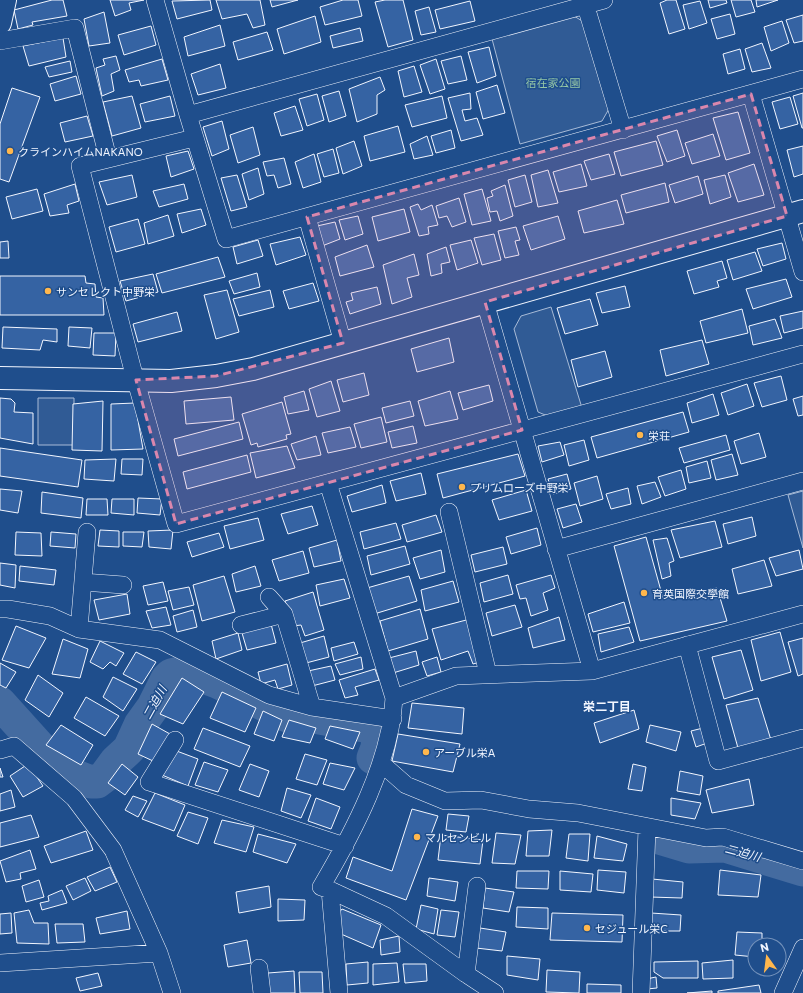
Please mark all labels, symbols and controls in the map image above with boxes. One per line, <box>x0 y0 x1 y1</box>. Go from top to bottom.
park label: 宿在家公園 <box>526 76 581 89</box>
place label: クラインハイムNAKANO <box>18 145 143 158</box>
marker: クラインハイムNAKANO <box>5 146 15 156</box>
place label: サンセレクト中野栄 <box>56 285 155 298</box>
marker: サンセレクト中野栄 <box>43 286 53 296</box>
place label: 栄荘 <box>648 429 670 442</box>
marker: 栄荘 <box>635 430 645 440</box>
place label: プリムローズ中野栄 <box>470 481 568 494</box>
marker: プリムローズ中野栄 <box>457 482 467 492</box>
place label: 育英国際交學館 <box>652 587 729 600</box>
marker: 育英国際交學館 <box>639 588 649 598</box>
water label: 二迫川 <box>139 681 170 721</box>
district label: 栄二丁目 <box>583 699 631 713</box>
place label: アーブル栄A <box>434 746 496 759</box>
marker: アーブル栄A <box>421 747 431 757</box>
place label: マルセンビル <box>425 831 491 844</box>
marker: マルセンビル <box>412 832 422 842</box>
water label: 二迫川 <box>724 841 764 864</box>
place label: セジュール栄C <box>595 922 668 935</box>
marker: セジュール栄C <box>582 923 592 933</box>
north arrow <box>747 937 787 977</box>
text: N <box>759 940 770 954</box>

